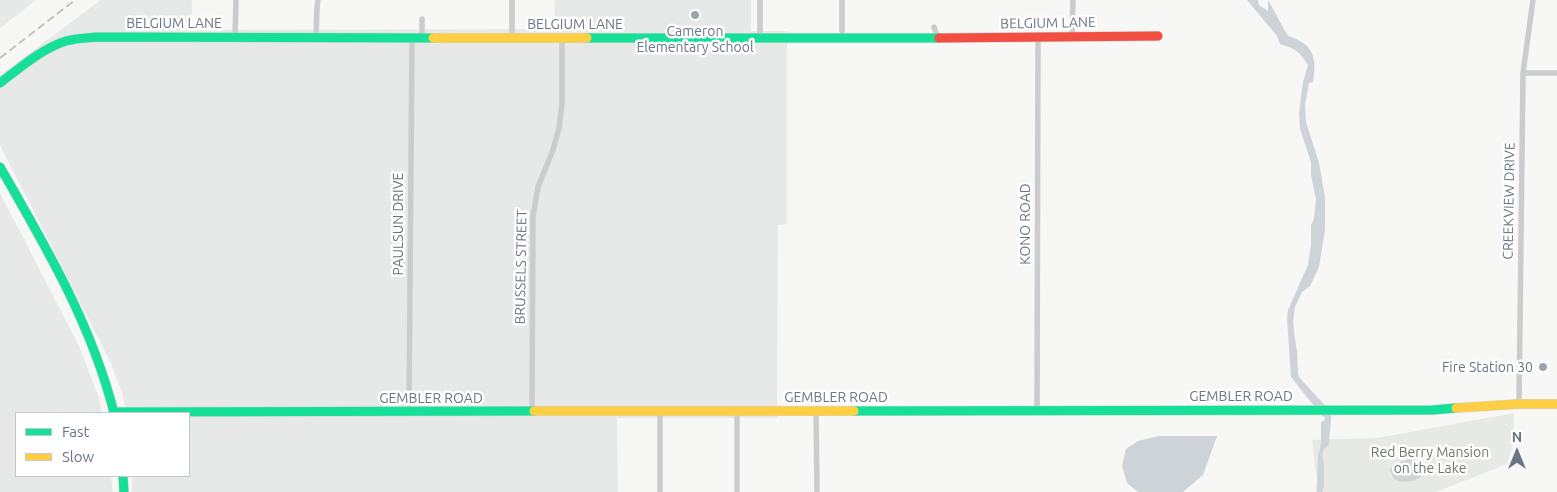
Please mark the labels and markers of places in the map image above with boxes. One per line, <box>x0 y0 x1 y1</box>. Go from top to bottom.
marker: Cameron Elementary School <box>689 9 701 21</box>
place label: Cameron Elementary School <box>636 23 754 56</box>
place label: Fire Station 30 <box>1442 359 1533 375</box>
marker: Fire Station 30 <box>1537 361 1549 373</box>

